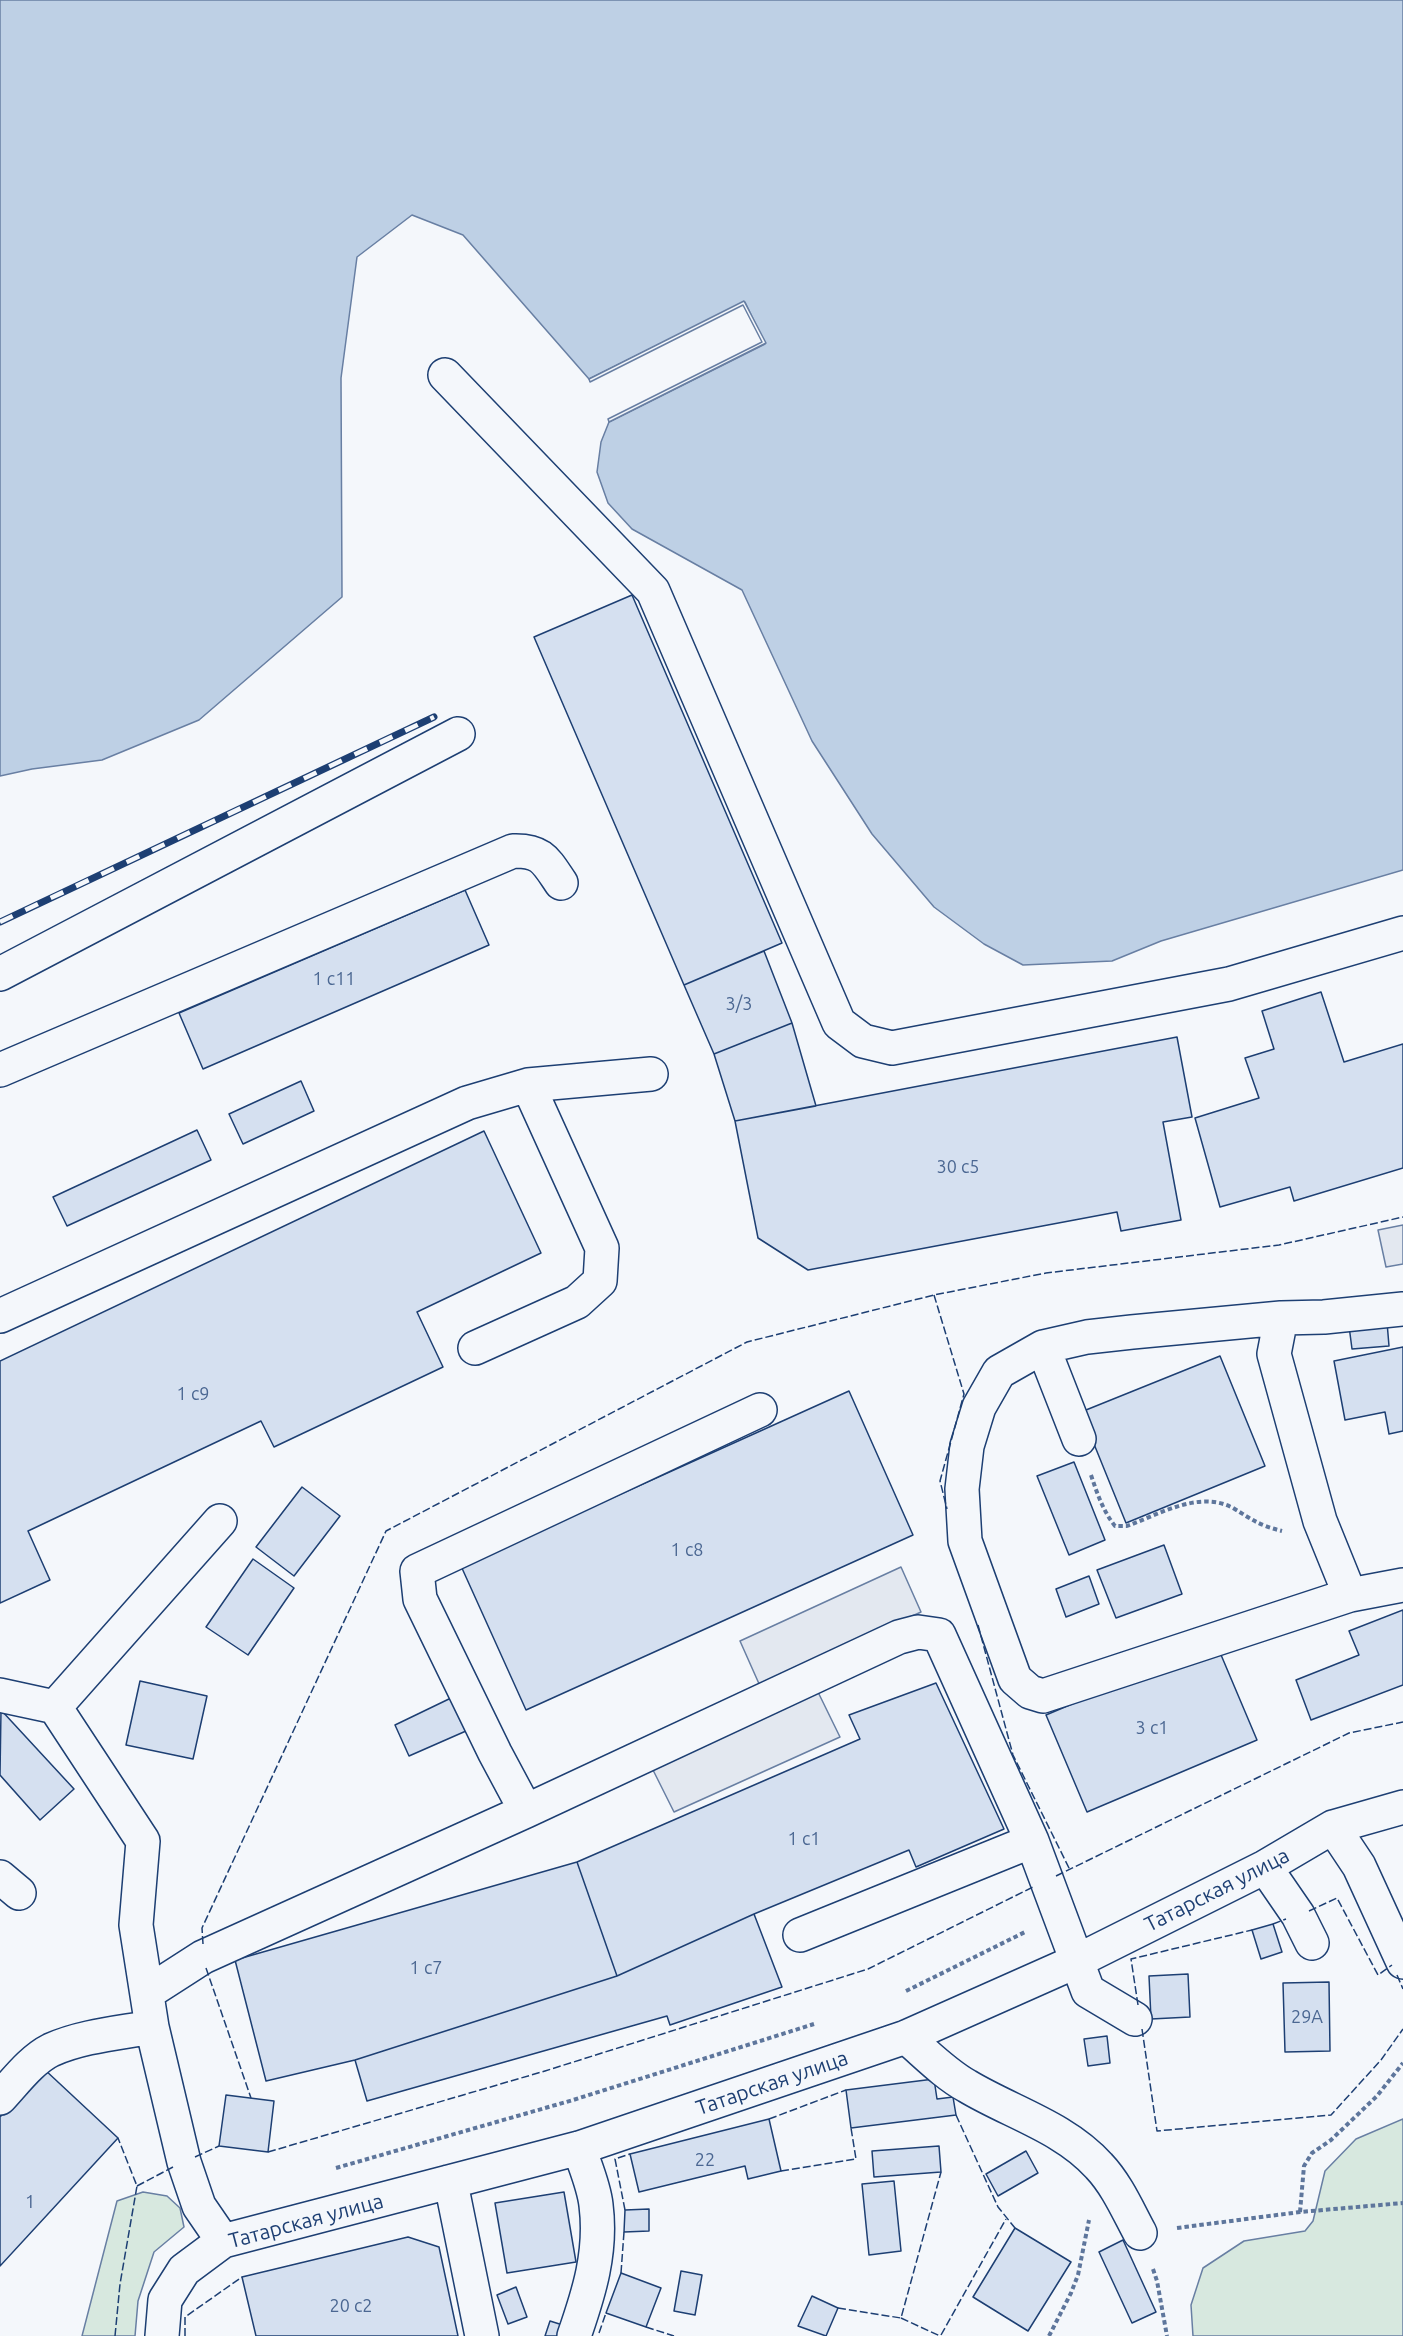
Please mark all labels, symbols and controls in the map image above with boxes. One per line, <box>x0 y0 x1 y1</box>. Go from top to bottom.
house number: 1 с11 <box>313 968 355 990</box>
house number: 3/3 <box>726 993 752 1015</box>
house number: 30 с5 <box>937 1156 979 1178</box>
house number: 1 с9 <box>177 1383 209 1405</box>
house number: 1 с8 <box>671 1539 703 1561</box>
house number: 3 с1 <box>1136 1717 1168 1739</box>
house number: 1 с1 <box>788 1828 820 1850</box>
street label: Татарская улица <box>1140 1843 1294 1937</box>
house number: 1 с7 <box>410 1957 442 1979</box>
house number: 29А <box>1291 2006 1323 2028</box>
street label: Татарская улица <box>693 2045 851 2121</box>
house number: 22 <box>695 2149 715 2171</box>
street label: Татарская улица <box>226 2188 386 2254</box>
house number: 1 <box>25 2191 35 2213</box>
house number: 20 с2 <box>330 2295 372 2317</box>

